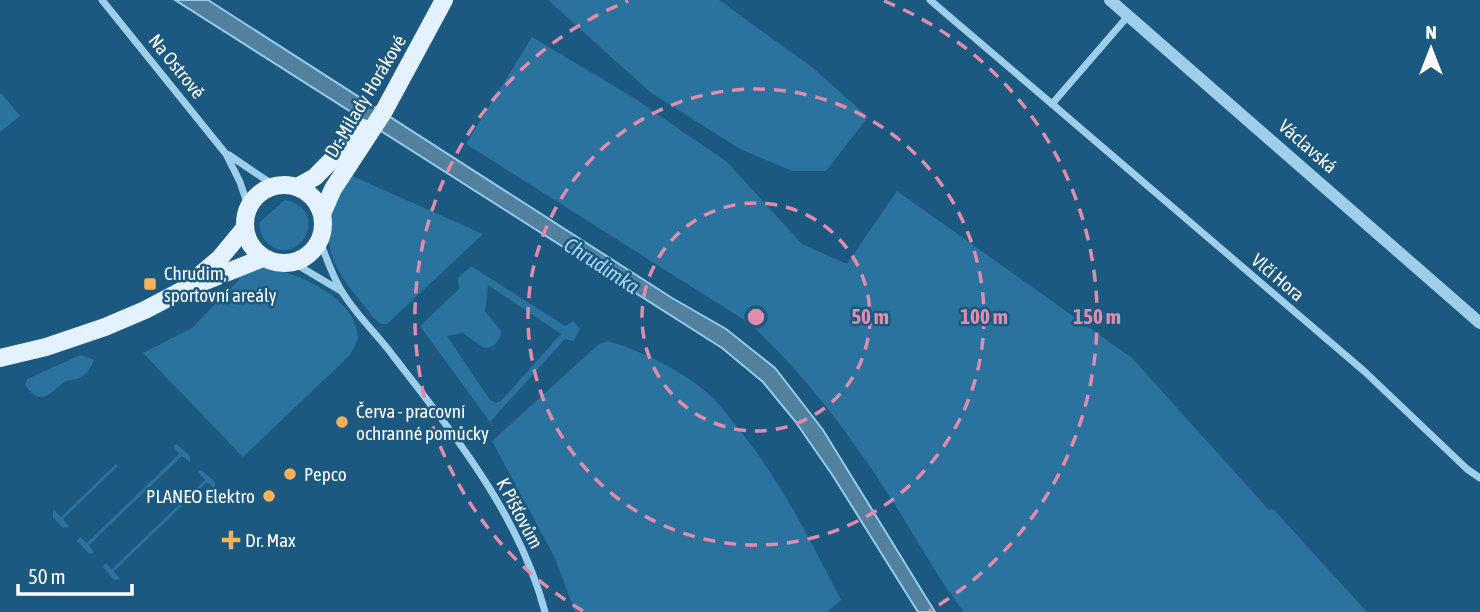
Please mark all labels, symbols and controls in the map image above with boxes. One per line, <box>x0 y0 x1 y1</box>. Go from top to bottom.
north arrow <box>1396 14 1466 84</box>
text: N <box>1425 21 1437 43</box>
street label: Na Ostrově <box>144 29 210 103</box>
street label: Dr. Milady Horákové <box>320 31 410 161</box>
street label: Václavská <box>1274 115 1342 177</box>
water label: Chrudimka <box>560 232 644 298</box>
street label: Vlčí Hora <box>1247 249 1309 305</box>
place label: Chrudim, sportovní areály <box>164 262 277 306</box>
marker: Chrudim, sportovní areály <box>142 276 158 292</box>
text: 50 m <box>851 304 889 328</box>
text: 100 m <box>960 304 1008 328</box>
text: 150 m <box>1073 304 1121 328</box>
centre of rings <box>744 305 768 329</box>
place label: Červa - pracovní ochranné pomůcky <box>356 400 489 444</box>
marker: Červa - pracovní ochranné pomůcky <box>334 414 350 430</box>
place label: Pepco <box>304 463 347 485</box>
marker: Pepco <box>282 466 298 482</box>
street label: K Píšťovům <box>492 474 548 552</box>
place label: PLANEO Elektro <box>146 485 255 507</box>
marker: PLANEO Elektro <box>261 488 277 504</box>
place label: Dr. Max <box>245 529 296 551</box>
marker: Dr. Max <box>223 532 239 548</box>
scale bar <box>18 552 131 596</box>
text: 50 m <box>28 564 66 588</box>

